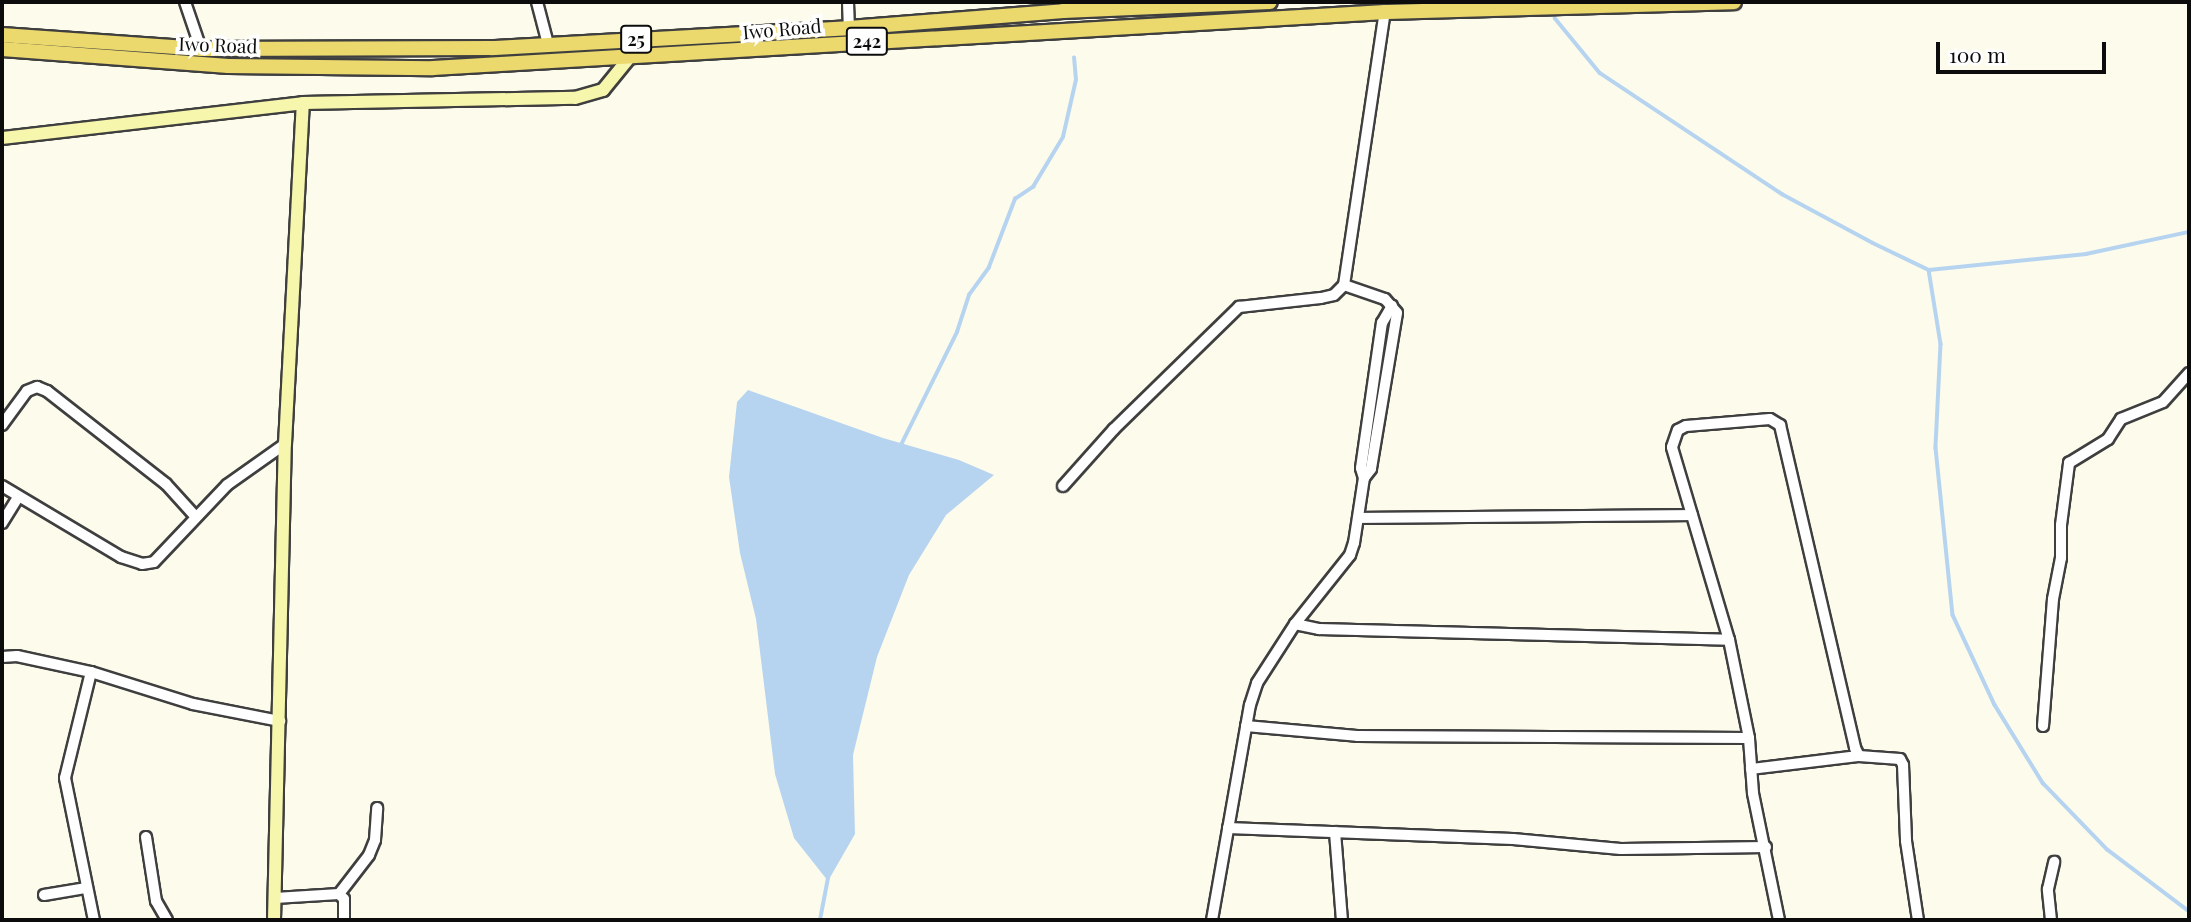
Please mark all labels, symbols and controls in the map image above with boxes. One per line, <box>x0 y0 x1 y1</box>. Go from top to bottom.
street label: Iwo Road <box>742 14 822 44</box>
road number: 25 <box>618 24 654 54</box>
road number: 242 <box>844 26 890 56</box>
scale bar <box>1939 28 2109 72</box>
street label: Iwo Road <box>178 32 258 58</box>
text: 100 m <box>1949 40 2006 68</box>

